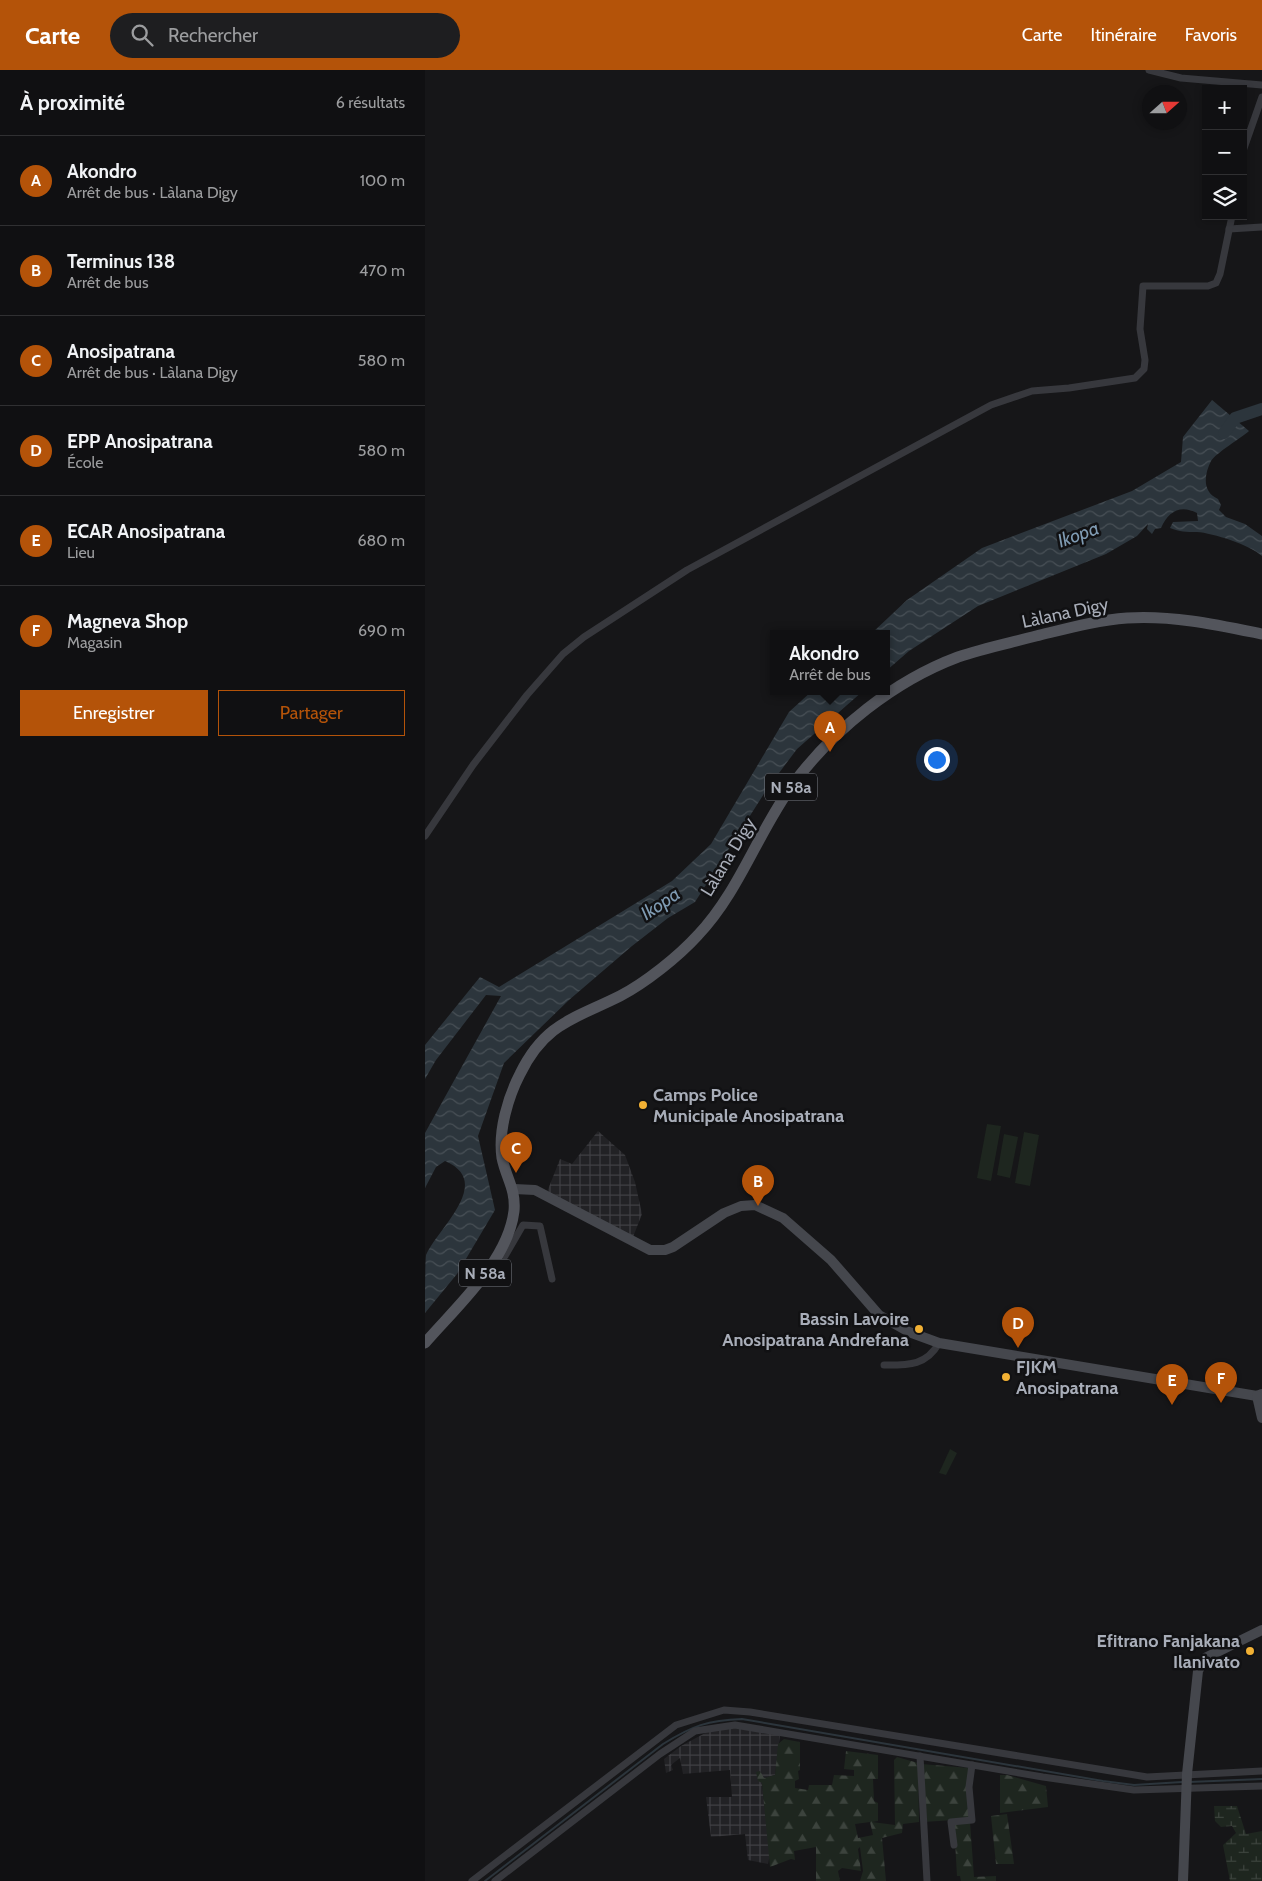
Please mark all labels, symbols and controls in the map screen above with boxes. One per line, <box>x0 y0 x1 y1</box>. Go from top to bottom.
search box <box>110 13 460 58</box>
text: Carte <box>25 21 80 50</box>
icon: search <box>128 21 156 49</box>
text: Rechercher <box>168 24 258 47</box>
text: Carte <box>1022 24 1062 46</box>
text: Itinéraire <box>1090 24 1157 46</box>
text: Favoris <box>1185 24 1237 46</box>
north arrow <box>1142 85 1187 130</box>
map controls <box>1202 85 1247 220</box>
button: + <box>1202 85 1247 130</box>
text: À proximité <box>20 90 125 115</box>
text: 6 résultats <box>336 93 405 112</box>
button: − <box>1202 130 1247 175</box>
text: Akondro <box>67 160 137 183</box>
text: A <box>31 171 41 190</box>
text: 100 m <box>360 171 405 190</box>
button: layers <box>1202 175 1247 220</box>
text: Arrêt de bus · Làlana Digy <box>67 183 238 202</box>
text: Terminus 138 <box>67 250 175 273</box>
text: B <box>31 261 41 280</box>
text: 470 m <box>359 261 405 280</box>
text: Arrêt de bus <box>67 273 149 292</box>
text: Anosipatrana <box>67 340 175 363</box>
text: C <box>31 351 41 370</box>
text: 580 m <box>358 351 405 370</box>
text: Arrêt de bus · Làlana Digy <box>67 363 238 382</box>
text: EPP Anosipatrana <box>67 430 213 453</box>
text: D <box>30 441 42 460</box>
text: 580 m <box>358 441 405 460</box>
text: École <box>67 453 103 472</box>
water label: Ikopa <box>1054 516 1102 553</box>
text: ECAR Anosipatrana <box>67 520 225 543</box>
text: E <box>31 531 41 550</box>
text: 680 m <box>357 531 405 550</box>
text: Lieu <box>67 543 95 562</box>
street label: Làlana Digy <box>1020 593 1110 633</box>
text: Magneva Shop <box>67 610 188 633</box>
text: F <box>32 621 40 640</box>
text: 690 m <box>358 621 405 640</box>
popup <box>770 630 890 695</box>
text: Magasin <box>67 633 122 652</box>
text: Akondro <box>789 642 859 665</box>
text: Arrêt de bus <box>789 665 871 684</box>
button: Enregistrer <box>20 690 208 736</box>
button: Partager <box>218 690 405 736</box>
pin: A <box>814 711 846 752</box>
your location <box>924 747 950 773</box>
road number: N 58a <box>765 774 817 800</box>
street label: Làlana Digy <box>696 814 760 900</box>
water label: Ikopa <box>636 882 684 925</box>
place label: Camps Police Municipale Anosipatrana <box>653 1084 844 1127</box>
marker: Camps Police Municipale Anosipatrana <box>637 1099 649 1111</box>
pin: C <box>500 1132 532 1173</box>
pin: B <box>742 1165 774 1206</box>
road number: N 58a <box>459 1260 511 1286</box>
pin: D <box>1002 1307 1034 1348</box>
place label: Bassin Lavoire Anosipatrana Andrefana <box>722 1308 909 1351</box>
marker: Bassin Lavoire Anosipatrana Andrefana <box>913 1323 925 1335</box>
place label: FJKM Anosipatrana <box>1016 1356 1118 1399</box>
pin: F <box>1205 1362 1237 1403</box>
pin: E <box>1156 1364 1188 1405</box>
marker: FJKM Anosipatrana <box>1000 1371 1012 1383</box>
place label: Efitrano Fanjakana Ilanivato <box>1097 1630 1240 1673</box>
marker: Efitrano Fanjakana Ilanivato <box>1244 1645 1256 1657</box>

